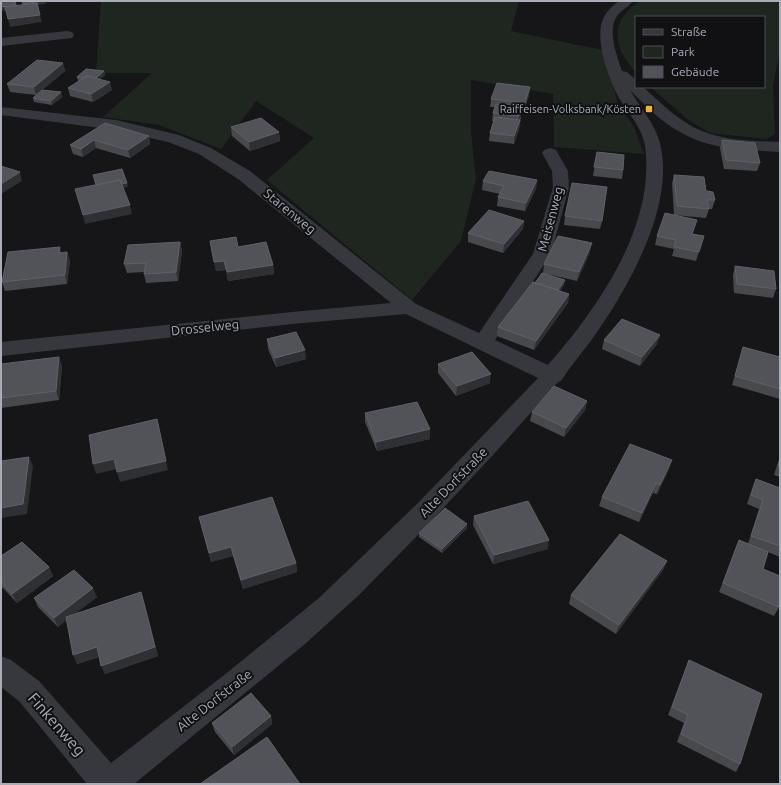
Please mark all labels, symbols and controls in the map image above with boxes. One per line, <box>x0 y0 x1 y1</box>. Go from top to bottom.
legend <box>635 16 765 88</box>
text: Straße <box>671 25 707 38</box>
text: Park <box>671 45 695 58</box>
text: Gebäude <box>671 65 719 78</box>
place label: Raiffeisen-Volksbank/Kösten <box>500 103 641 115</box>
marker: Raiffeisen-Volksbank/Kösten <box>644 104 654 114</box>
street label: Meisenweg <box>535 185 565 253</box>
street label: Starenweg <box>261 186 319 236</box>
street label: Drosselweg <box>170 316 240 338</box>
street label: Alte Dorfstraße <box>416 444 490 520</box>
street label: Alte Dorfstraße <box>174 666 254 734</box>
street label: Finkenweg <box>25 689 89 759</box>

